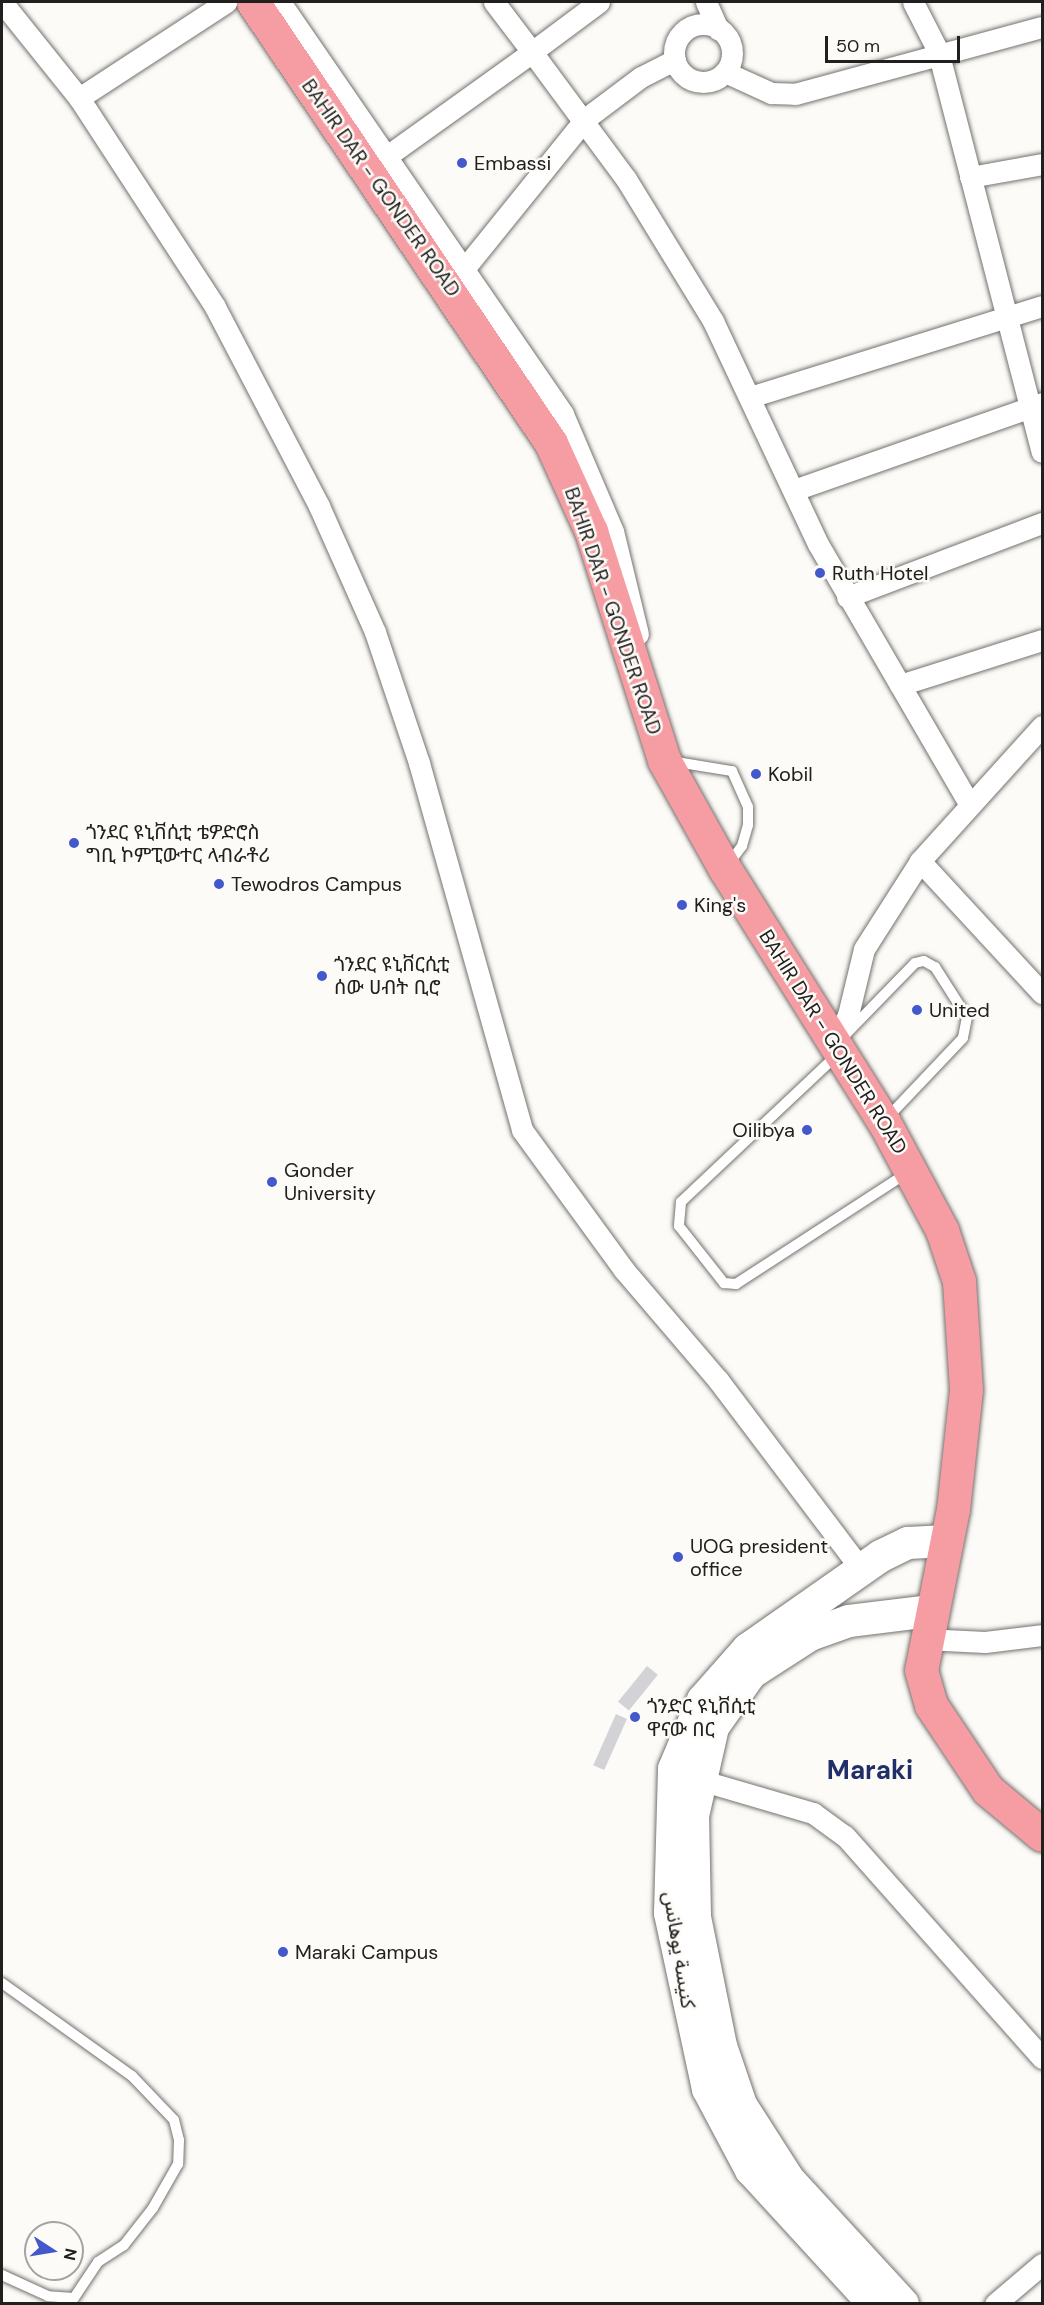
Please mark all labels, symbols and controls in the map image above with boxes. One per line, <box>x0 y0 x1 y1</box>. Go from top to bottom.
scale bar <box>828 24 963 62</box>
text: 50 m <box>836 34 880 58</box>
street label: BAHIR DAR - GONDER ROAD <box>297 75 465 301</box>
place label: Embassi <box>474 151 551 175</box>
marker: Embassi <box>455 156 469 170</box>
street label: BAHIR DAR - GONDER ROAD <box>559 484 667 738</box>
place label: Ruth Hotel <box>832 561 928 585</box>
marker: Ruth Hotel <box>813 566 827 580</box>
place label: Kobil <box>768 762 813 786</box>
marker: Kobil <box>749 767 763 781</box>
place label: ጎንደር ዩኒቨሲቲ ቴዎድሮስ ግቢ ኮምፒውተር ላብራቶሪ <box>86 820 270 867</box>
marker: ጎንደር ዩኒቨሲቲ ቴዎድሮስ ግቢ ኮምፒውተር ላብራቶሪ <box>67 836 81 850</box>
place label: Tewodros Campus <box>231 872 402 896</box>
marker: Tewodros Campus <box>212 877 226 891</box>
place label: King's <box>694 893 746 917</box>
marker: King's <box>675 898 689 912</box>
street label: BAHIR DAR - GONDER ROAD <box>754 925 912 1159</box>
place label: ጎንደር ዩኒቨርሲቲ ሰው ሀብት ቢሮ <box>334 952 450 999</box>
marker: ጎንደር ዩኒቨርሲቲ ሰው ሀብት ቢሮ <box>315 969 329 983</box>
place label: United <box>929 998 990 1022</box>
marker: United <box>910 1003 924 1017</box>
place label: Oilibya <box>732 1118 795 1142</box>
marker: Oilibya <box>800 1123 814 1137</box>
place label: Gonder University <box>284 1158 376 1205</box>
marker: Gonder University <box>265 1175 279 1189</box>
place label: UOG president office <box>690 1534 828 1581</box>
marker: UOG president office <box>671 1550 685 1564</box>
place label: ጎንድር ዩኒቨሲቲ ዋናው በር <box>647 1694 755 1741</box>
marker: ጎንድር ዩኒቨሲቲ ዋናው በር <box>628 1710 642 1724</box>
district label: Maraki <box>827 1755 913 1787</box>
street label: كنيسة يوهانس <box>658 1890 700 2010</box>
place label: Maraki Campus <box>295 1940 438 1964</box>
marker: Maraki Campus <box>276 1945 290 1959</box>
north arrow <box>24 2221 84 2281</box>
text: N <box>59 2247 82 2262</box>

